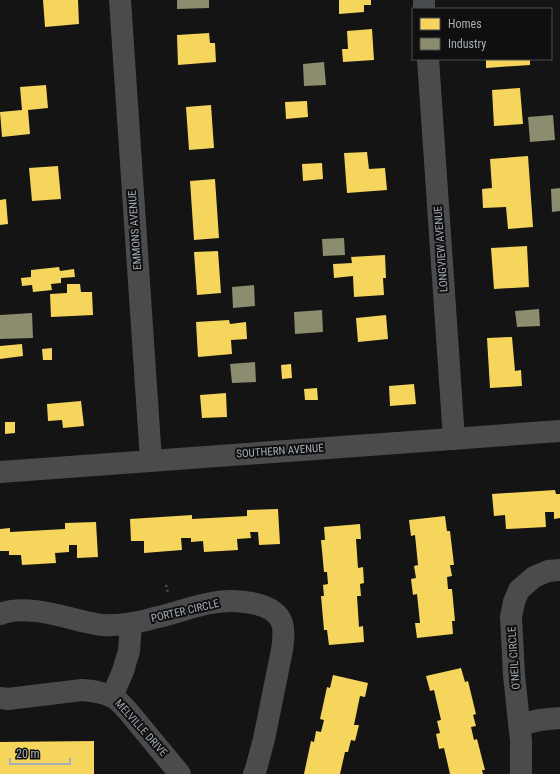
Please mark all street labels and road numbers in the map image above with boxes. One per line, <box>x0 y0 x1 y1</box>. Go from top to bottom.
street label: EMMONS AVENUE <box>126 189 144 270</box>
street label: LONGVIEW AVENUE <box>431 205 450 292</box>
street label: SOUTHERN AVENUE <box>236 441 325 461</box>
street label: PORTER CIRCLE <box>150 597 221 625</box>
street label: O'NEIL CIRCLE <box>505 626 523 690</box>
street label: MELVILLE DRIVE <box>112 697 170 759</box>

